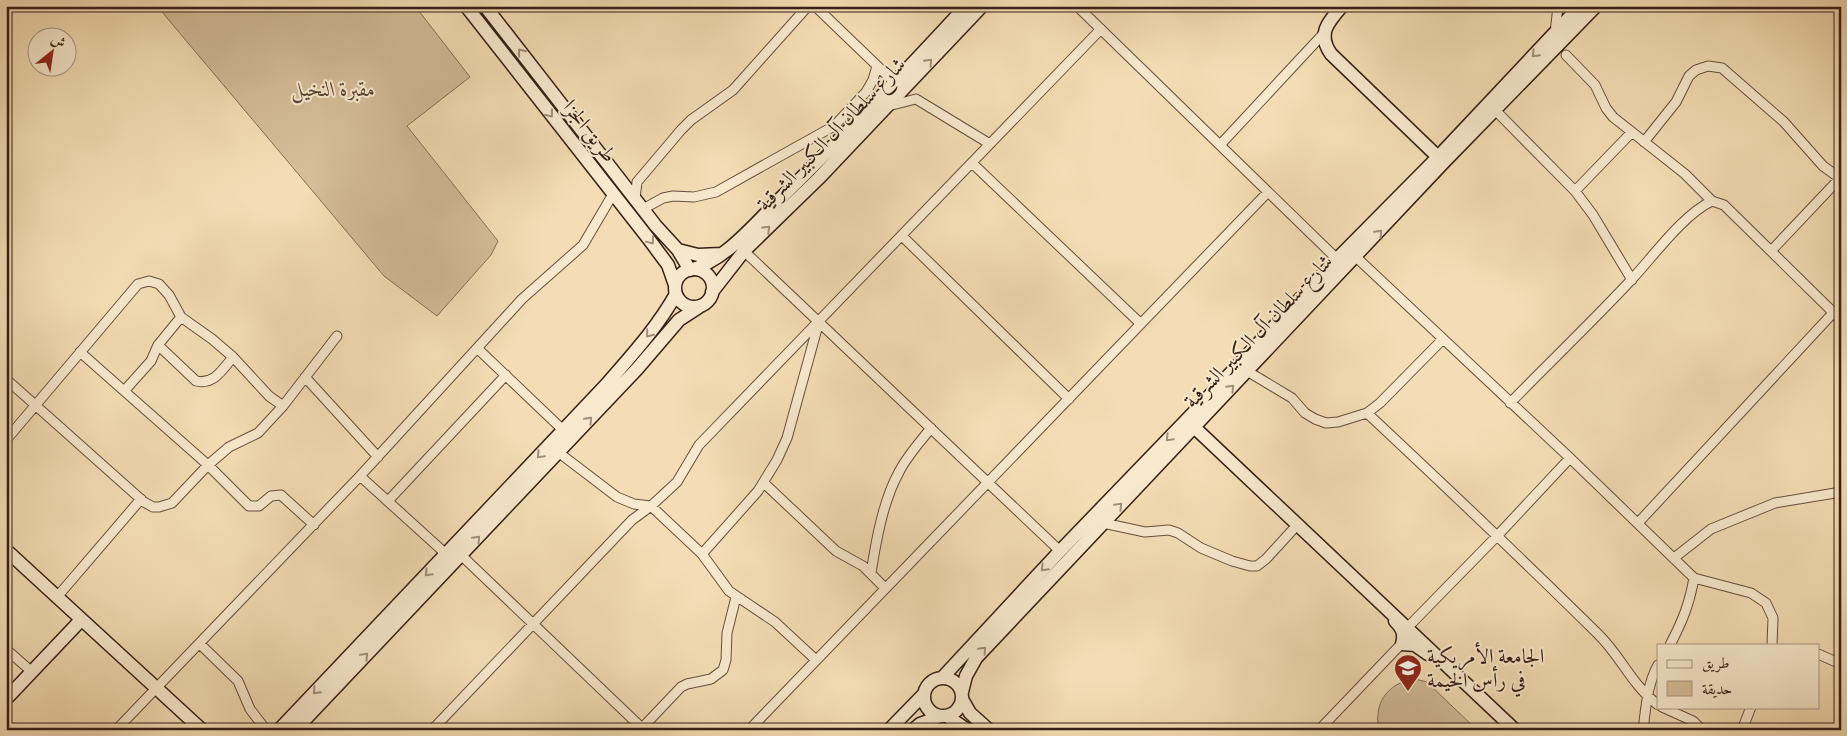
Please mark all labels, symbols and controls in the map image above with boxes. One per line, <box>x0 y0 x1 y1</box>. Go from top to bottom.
north arrow <box>28 28 78 78</box>
text: ش <box>48 30 69 52</box>
one-way arrow <box>518 49 526 58</box>
one-way arrow <box>1532 49 1541 58</box>
street label: شارع سلطان آل الكبير الشرقية <box>751 52 915 220</box>
one-way arrow <box>923 59 932 68</box>
park label: مقبرة النخيل <box>291 76 375 104</box>
street label: طريق الجزا <box>557 94 623 168</box>
one-way arrow <box>545 108 554 117</box>
one-way arrow <box>761 225 770 234</box>
one-way arrow <box>1373 229 1382 238</box>
one-way arrow <box>645 235 653 244</box>
street label: شارع سلطان آل الكبير الشرقية <box>1178 249 1342 417</box>
one-way arrow <box>646 329 655 338</box>
one-way arrow <box>1225 385 1234 394</box>
one-way arrow <box>583 417 592 426</box>
one-way arrow <box>1166 432 1175 441</box>
one-way arrow <box>537 449 546 458</box>
one-way arrow <box>1113 503 1122 512</box>
one-way arrow <box>471 535 480 544</box>
one-way arrow <box>1041 562 1050 571</box>
one-way arrow <box>425 567 434 576</box>
place label: الجامعة الأمريكية في رأس الخيمة <box>1427 641 1544 697</box>
legend <box>1657 644 1820 708</box>
one-way arrow <box>977 646 986 655</box>
one-way arrow <box>359 653 368 662</box>
school or university icon: الجامعة الأمريكية في رأس الخيمة <box>1393 653 1423 692</box>
text: طريق <box>1702 654 1729 673</box>
text: حديقة <box>1702 680 1732 699</box>
one-way arrow <box>313 685 322 694</box>

